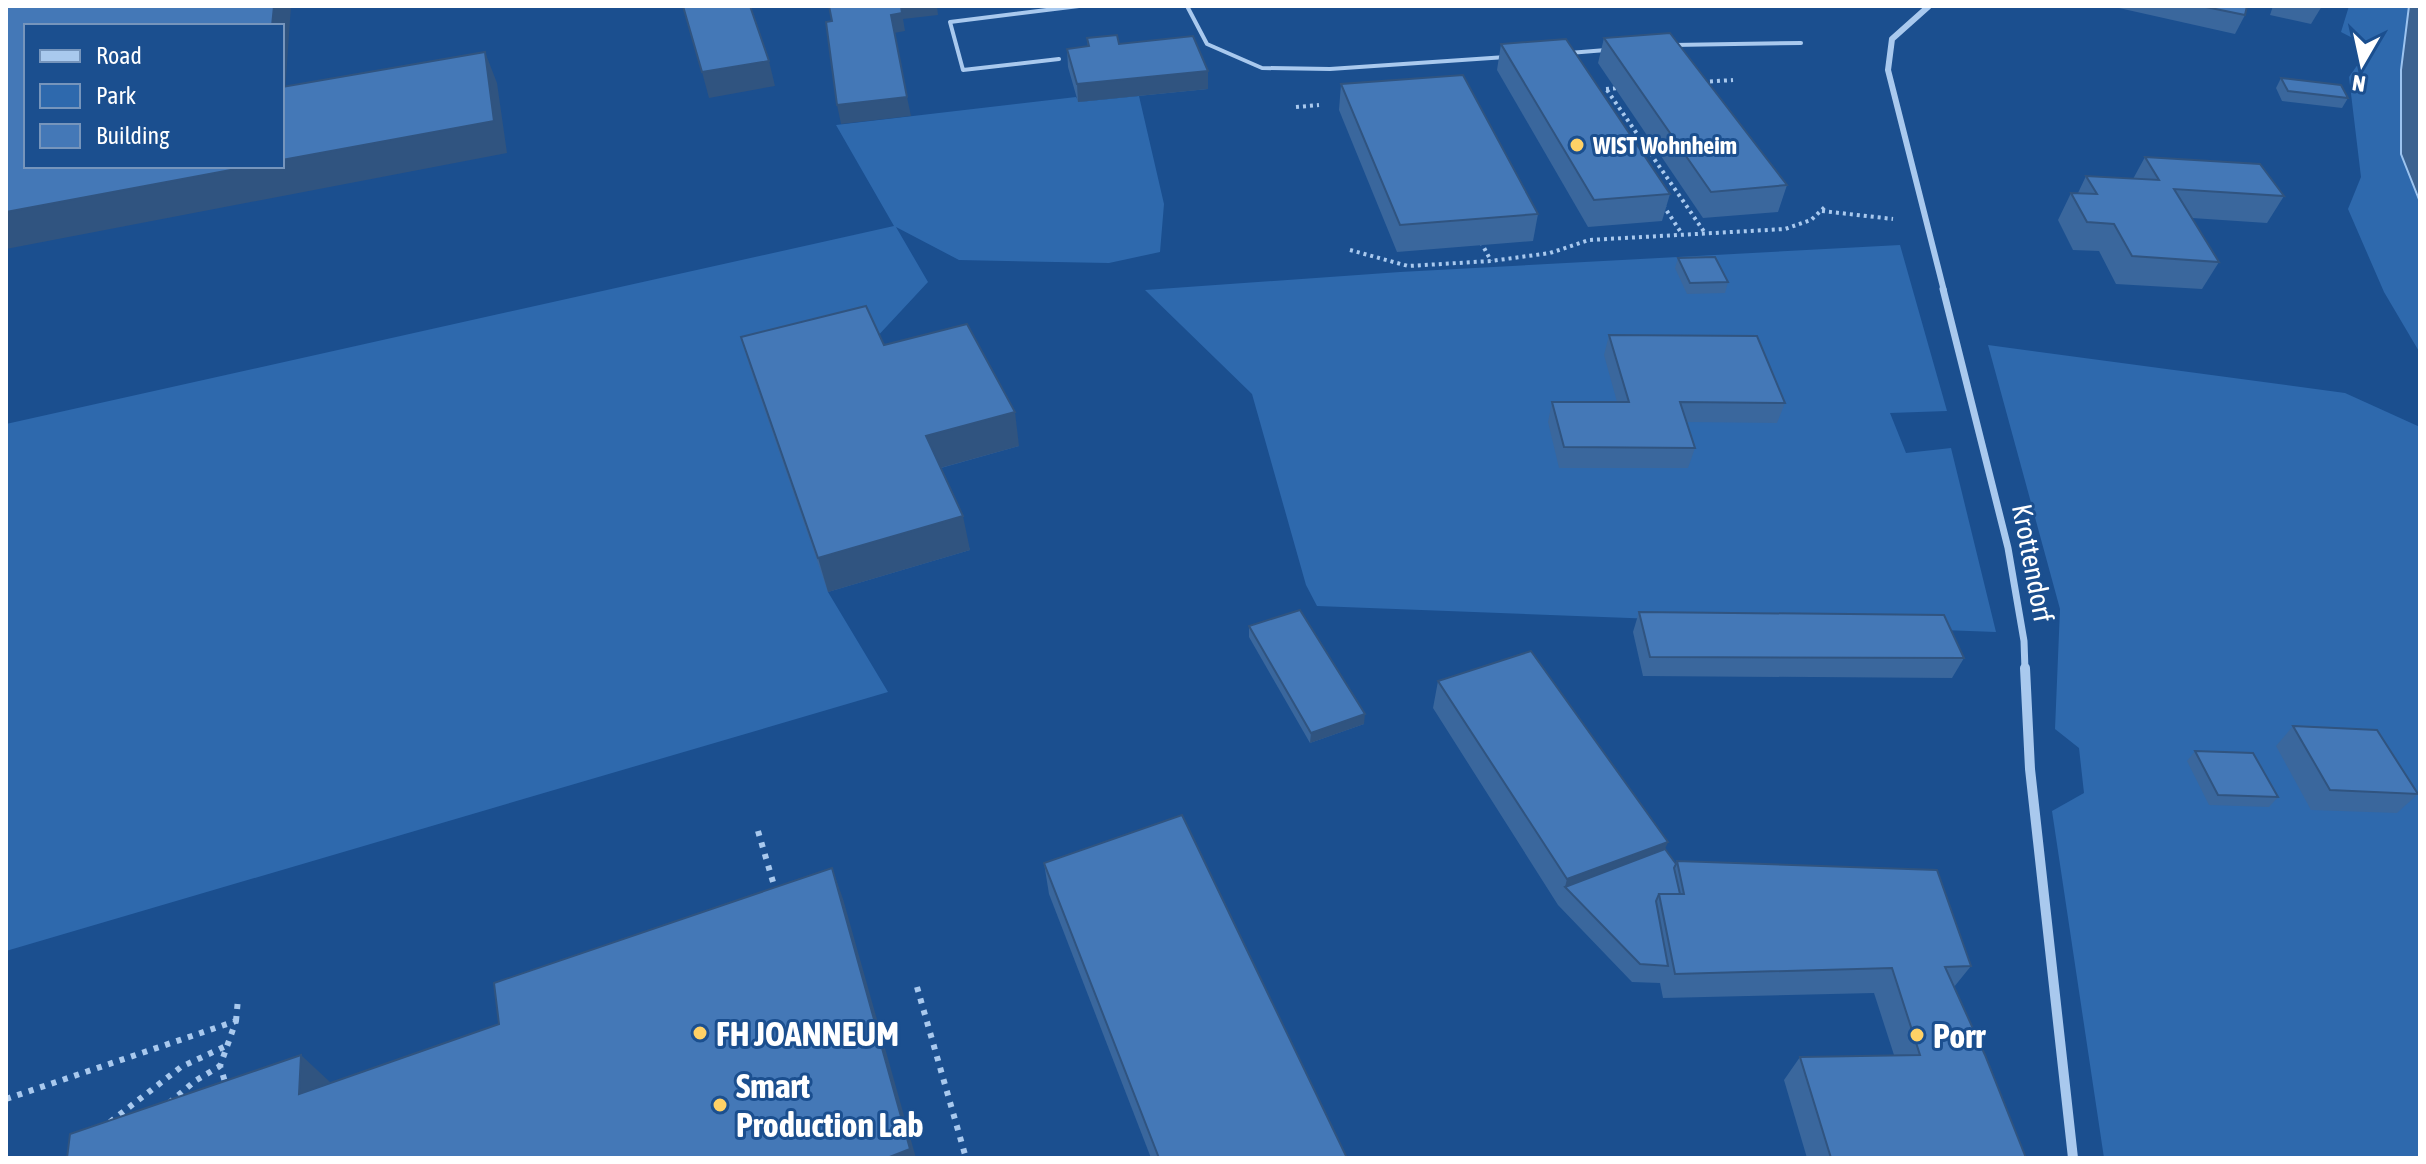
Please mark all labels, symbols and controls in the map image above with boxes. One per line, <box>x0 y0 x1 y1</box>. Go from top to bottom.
legend <box>24 24 284 168</box>
north arrow <box>2322 24 2402 104</box>
text: Road <box>96 42 142 69</box>
text: N <box>2350 70 2367 98</box>
text: Park <box>96 82 137 109</box>
text: Building <box>96 122 170 149</box>
place label: WIST Wohnheim <box>1592 132 1737 159</box>
marker: WIST Wohnheim <box>1568 136 1586 154</box>
street label: Krottendorf <box>2006 501 2060 625</box>
place label: FH JOANNEUM <box>716 1014 899 1053</box>
place label: Porr <box>1933 1016 1986 1055</box>
marker: FH JOANNEUM <box>691 1024 709 1042</box>
marker: Porr <box>1908 1026 1926 1044</box>
place label: Smart Production Lab <box>736 1066 924 1144</box>
marker: Smart Production Lab <box>711 1096 729 1114</box>

